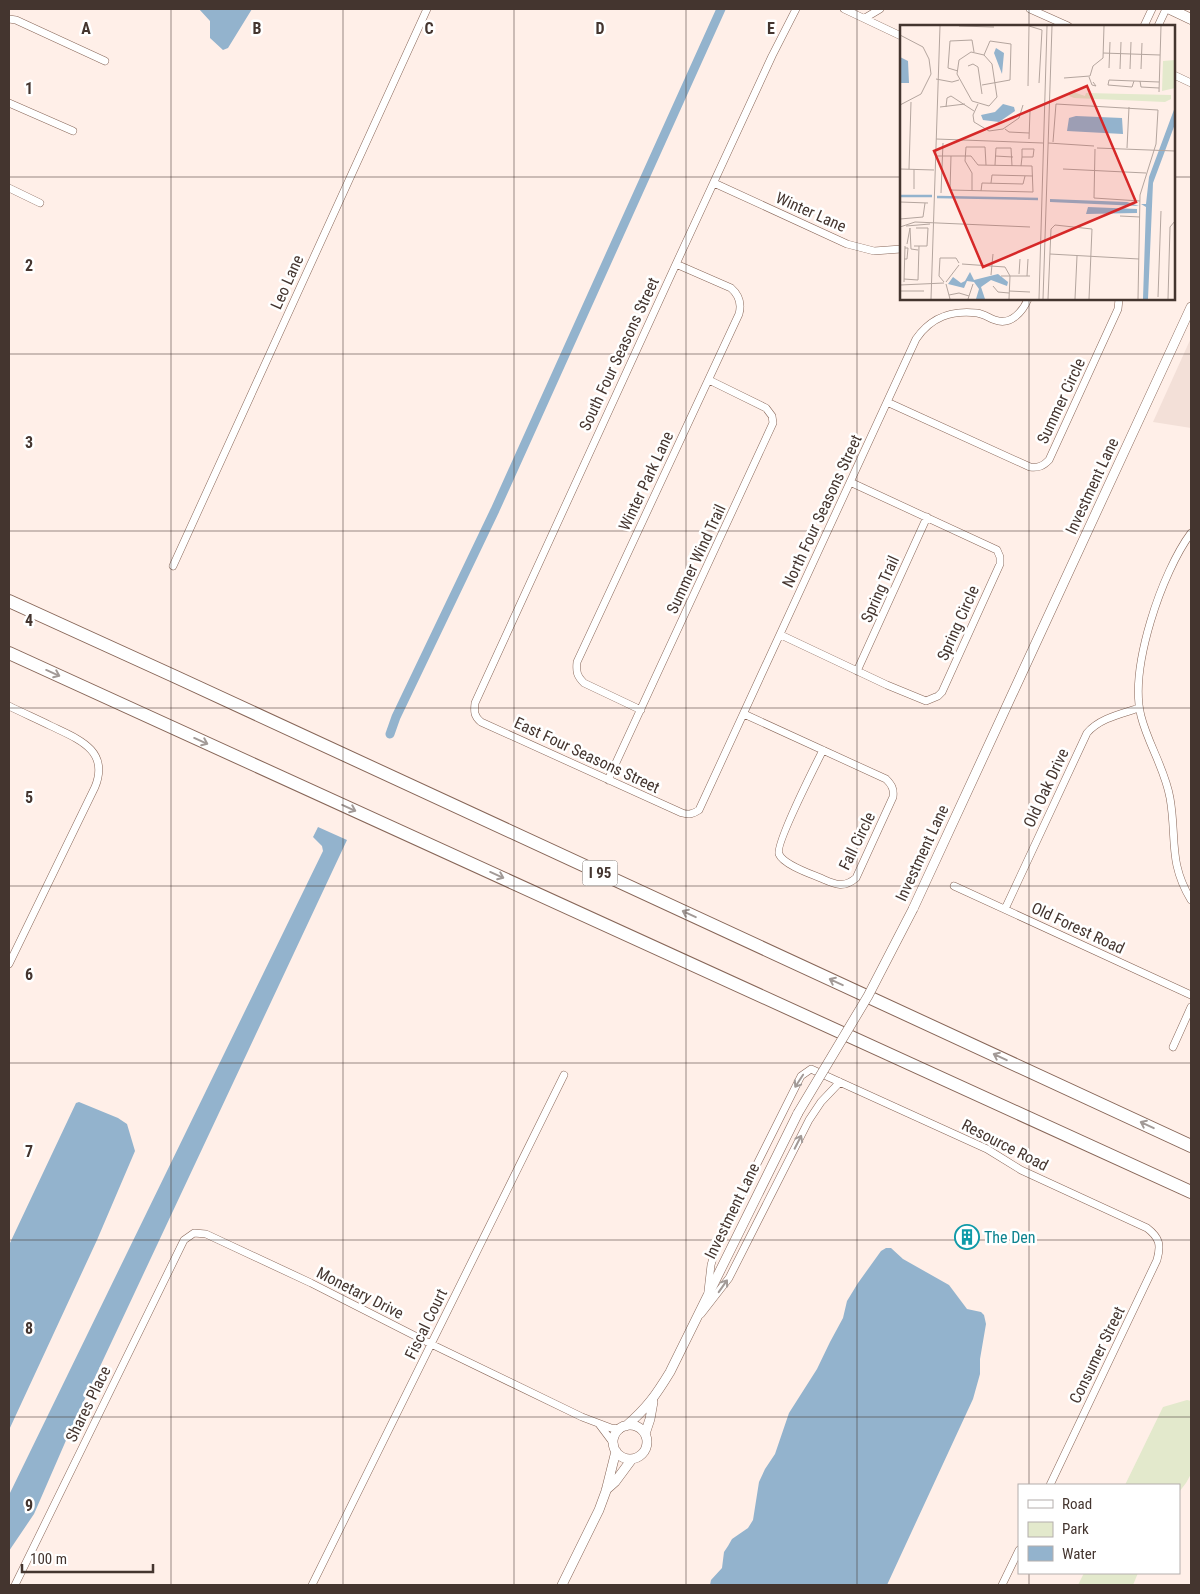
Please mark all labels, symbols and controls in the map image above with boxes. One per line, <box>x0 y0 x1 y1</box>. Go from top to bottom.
text: A <box>81 19 91 38</box>
text: B <box>253 19 262 38</box>
text: C <box>424 19 434 38</box>
text: D <box>595 19 605 38</box>
text: E <box>767 19 775 38</box>
inset map <box>900 25 1175 300</box>
text: 1 <box>25 79 33 98</box>
street label: Winter Lane <box>773 188 849 236</box>
street label: Leo Lane <box>267 252 307 312</box>
text: 2 <box>25 256 33 275</box>
street label: South Four Seasons Street <box>575 274 663 434</box>
street label: Summer Circle <box>1033 355 1089 447</box>
street label: Winter Park Lane <box>615 428 677 534</box>
street label: North Four Seasons Street <box>778 431 866 590</box>
text: 3 <box>25 433 33 452</box>
street label: Investment Lane <box>1061 435 1123 537</box>
street label: Summer Wind Trail <box>662 501 730 617</box>
street label: Spring Trail <box>857 553 903 625</box>
street label: Spring Circle <box>933 583 983 663</box>
text: 4 <box>25 611 33 630</box>
one-way arrow <box>45 669 60 678</box>
street label: East Four Seasons Street <box>511 713 663 797</box>
one-way arrow <box>193 736 208 746</box>
street label: Old Oak Drive <box>1019 745 1073 831</box>
text: 5 <box>25 788 33 807</box>
street label: Investment Lane <box>891 802 953 904</box>
one-way arrow <box>341 804 356 813</box>
street label: Fall Circle <box>835 809 879 873</box>
road number: I 95 <box>582 860 618 886</box>
one-way arrow <box>489 871 504 881</box>
street label: Old Forest Road <box>1028 898 1128 958</box>
one-way arrow <box>682 908 697 918</box>
text: 6 <box>25 965 33 984</box>
one-way arrow <box>829 976 844 986</box>
one-way arrow <box>993 1051 1008 1061</box>
one-way arrow <box>794 1074 805 1088</box>
street label: Resource Road <box>959 1115 1051 1175</box>
one-way arrow <box>1140 1120 1155 1129</box>
one-way arrow <box>794 1135 803 1150</box>
text: 7 <box>25 1142 33 1161</box>
street label: Investment Lane <box>701 1160 763 1262</box>
building icon: The Den <box>954 1224 980 1250</box>
place label: The Den <box>984 1228 1036 1247</box>
street label: Monetary Drive <box>313 1263 407 1323</box>
one-way arrow <box>718 1279 728 1293</box>
street label: Fiscal Court <box>401 1285 451 1362</box>
street label: Consumer Street <box>1065 1303 1129 1407</box>
text: 8 <box>25 1319 33 1338</box>
street label: Shares Place <box>61 1363 115 1445</box>
legend <box>1018 1484 1180 1574</box>
text: Road <box>1062 1495 1092 1513</box>
text: 9 <box>25 1496 33 1515</box>
text: Park <box>1062 1520 1089 1538</box>
scale bar <box>22 1542 154 1574</box>
text: Water <box>1062 1545 1097 1563</box>
text: 100 m <box>30 1550 67 1568</box>

